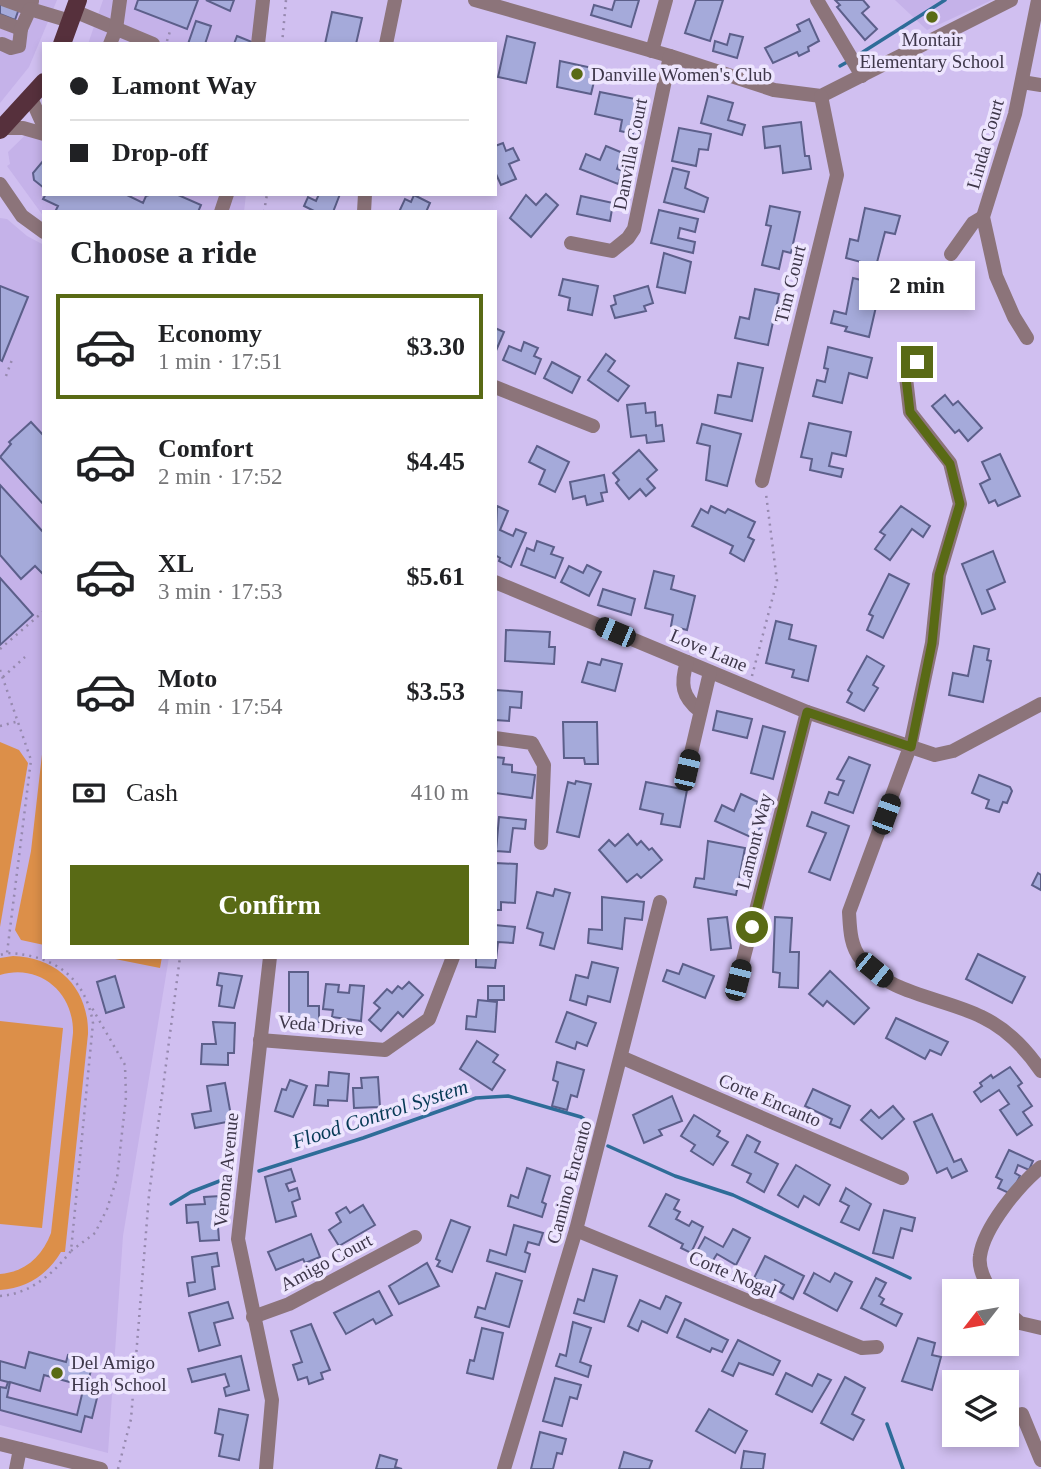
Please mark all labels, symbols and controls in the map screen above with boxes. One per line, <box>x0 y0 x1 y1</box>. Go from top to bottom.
marker: Montair Elementary School <box>924 9 940 25</box>
place label: Montair Elementary School <box>859 29 1005 72</box>
place label: Danville Women's Club <box>591 64 772 85</box>
marker: Danville Women's Club <box>569 66 585 82</box>
text: Lamont Way <box>112 71 257 100</box>
street label: Danvilla Court <box>609 96 651 212</box>
street label: Linda Court <box>962 96 1008 191</box>
text: Drop-off <box>112 138 208 167</box>
text: Choose a ride <box>70 234 257 270</box>
street label: Tim Court <box>770 242 810 325</box>
callout: 2 min <box>859 260 975 310</box>
text: 2 min <box>889 273 945 298</box>
icon: car <box>74 315 137 378</box>
text: Economy <box>158 319 262 348</box>
text: $3.30 <box>407 332 465 361</box>
route end <box>901 346 933 378</box>
text: 1 min · 17:51 <box>158 349 283 374</box>
icon: car <box>74 430 137 493</box>
text: Comfort <box>158 434 253 463</box>
text: $4.45 <box>407 447 465 476</box>
text: 2 min · 17:52 <box>158 464 283 489</box>
icon: car <box>74 545 137 608</box>
text: XL <box>158 549 194 578</box>
text: $5.61 <box>407 562 465 591</box>
text: 3 min · 17:53 <box>158 579 283 604</box>
car <box>592 614 639 650</box>
street label: Love Lane <box>667 624 751 676</box>
icon: car <box>74 660 137 723</box>
text: Moto <box>158 664 217 693</box>
text: $3.53 <box>407 677 465 706</box>
text: 4 min · 17:54 <box>158 694 283 719</box>
car <box>673 747 702 793</box>
icon: cash <box>70 774 108 812</box>
text: Cash <box>126 778 178 807</box>
text: 410 m <box>411 780 469 805</box>
street label: Lamont Way <box>732 791 776 891</box>
car <box>869 791 904 837</box>
button: Confirm <box>70 865 469 945</box>
route start <box>736 911 768 943</box>
car <box>852 949 897 991</box>
car <box>723 957 754 1003</box>
street label: Veda Drive <box>277 1011 365 1039</box>
street label: Corte Encanto <box>716 1069 824 1131</box>
water label: Flood Control System <box>288 1074 471 1154</box>
street label: Verona Avenue <box>210 1112 242 1228</box>
street label: Camino Encanto <box>542 1118 596 1246</box>
street label: Amigo Court <box>277 1229 376 1295</box>
street label: Corte Nogal <box>686 1246 780 1302</box>
north arrow <box>942 1279 1018 1356</box>
map controls <box>942 1279 1019 1447</box>
place label: Del Amigo High School <box>71 1352 167 1395</box>
marker: Del Amigo High School <box>49 1365 65 1381</box>
button: layers <box>942 1370 1019 1447</box>

